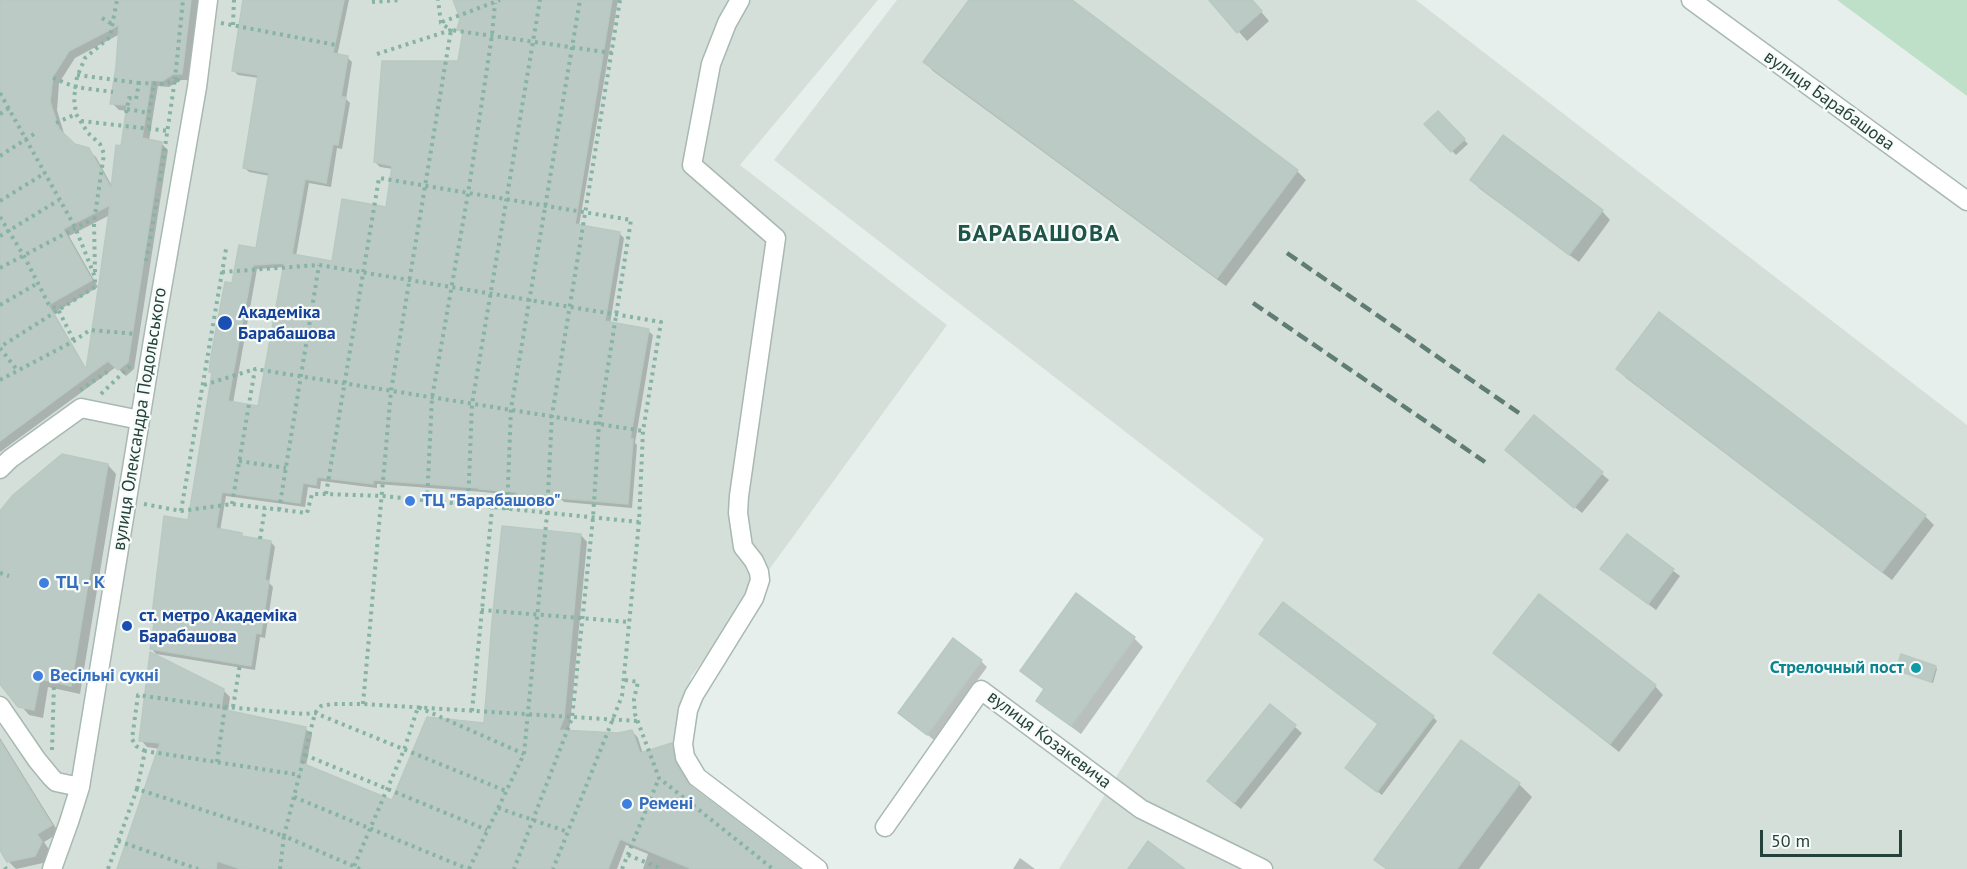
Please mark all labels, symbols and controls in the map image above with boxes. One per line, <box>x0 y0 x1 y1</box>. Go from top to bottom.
street label: вулиця Барабашова <box>1760 46 1898 156</box>
district label: БАРАБАШОВА <box>957 220 1121 248</box>
street label: вулиця Олександра Подольського <box>109 286 171 552</box>
place label: Академіка Барабашова <box>238 302 336 344</box>
marker: Академіка Барабашова <box>216 314 234 332</box>
place label: ТЦ "Барабашово" <box>422 490 561 512</box>
marker: ТЦ "Барабашово" <box>403 494 417 508</box>
place label: ТЦ - К <box>56 572 105 594</box>
marker: ТЦ - К <box>37 576 51 590</box>
place label: ст. метро Академіка Барабашова <box>139 605 297 648</box>
marker: ст. метро Академіка Барабашова <box>120 619 134 633</box>
place label: Стрелочный пост <box>1770 657 1904 679</box>
marker: Стрелочный пост <box>1909 661 1923 675</box>
place label: Весільні сукні <box>50 665 159 687</box>
marker: Весільні сукні <box>31 669 45 683</box>
street label: вулиця Козакевича <box>983 686 1115 794</box>
place label: Ремені <box>639 793 693 815</box>
marker: Ремені <box>620 797 634 811</box>
scale bar <box>1763 818 1906 856</box>
text: 50 m <box>1771 829 1810 852</box>

